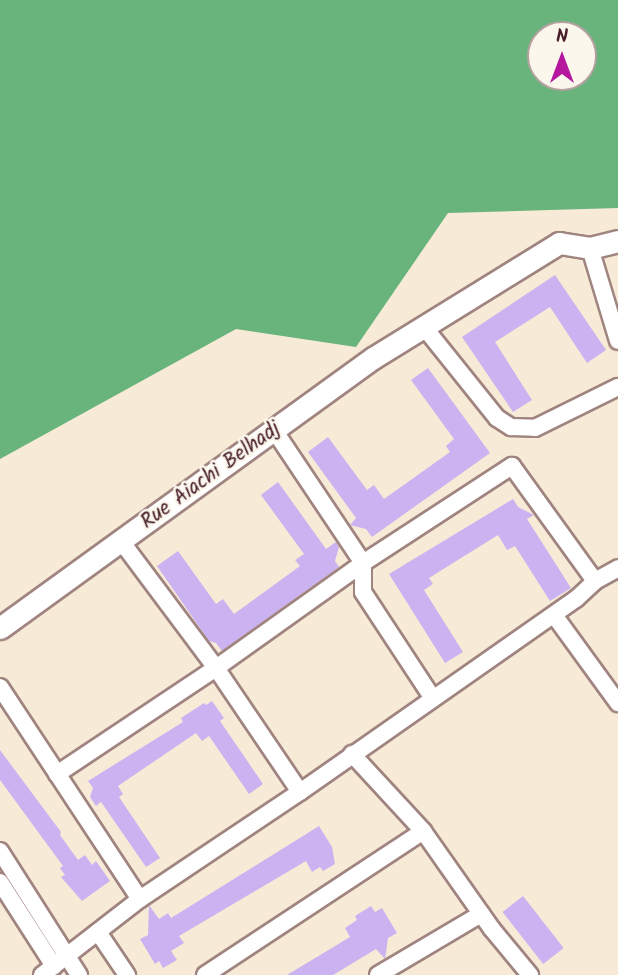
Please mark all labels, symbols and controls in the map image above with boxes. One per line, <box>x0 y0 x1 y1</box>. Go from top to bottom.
north arrow <box>527 21 597 91</box>
text: N <box>556 22 568 52</box>
street label: Rue Aiachi Belhadj <box>136 417 286 535</box>

